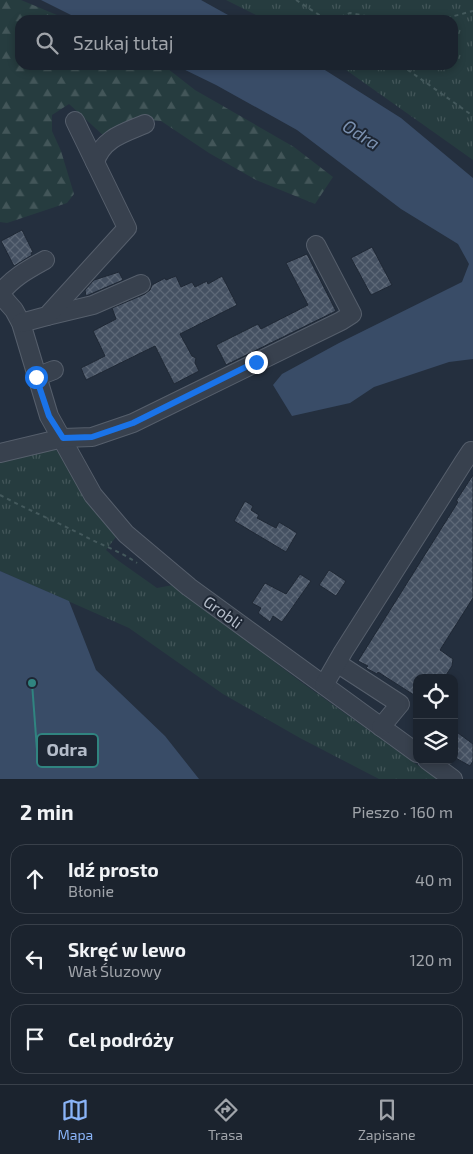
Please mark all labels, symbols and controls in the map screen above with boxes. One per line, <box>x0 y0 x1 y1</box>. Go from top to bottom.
search box <box>15 15 458 70</box>
icon: search <box>33 29 61 57</box>
text: Szukaj tutaj <box>73 31 173 54</box>
water label: Odra <box>339 114 384 154</box>
route end <box>245 351 268 374</box>
route start <box>25 366 48 389</box>
street label: Grobli <box>200 591 246 632</box>
map controls <box>413 674 458 764</box>
button: locate <box>413 674 458 719</box>
button: layers <box>413 719 458 764</box>
callout: Odra <box>37 734 98 767</box>
text: Odra <box>46 738 88 760</box>
text: 2 min <box>20 799 74 824</box>
text: Pieszo · 160 m <box>352 802 453 821</box>
text: Idź prosto <box>68 858 159 881</box>
icon: ahead <box>21 865 49 893</box>
text: 40 m <box>415 870 452 889</box>
text: Błonie <box>68 881 114 900</box>
text: Skręć w lewo <box>68 938 186 961</box>
icon: left <box>21 945 49 973</box>
text: 120 m <box>409 950 452 969</box>
text: Wał Śluzowy <box>68 961 162 980</box>
icon: arrive <box>21 1025 49 1053</box>
text: Cel podróży <box>68 1028 174 1051</box>
tab: Mapa <box>57 1096 93 1143</box>
tab: Trasa <box>208 1096 243 1143</box>
tab: Zapisane <box>358 1096 416 1143</box>

